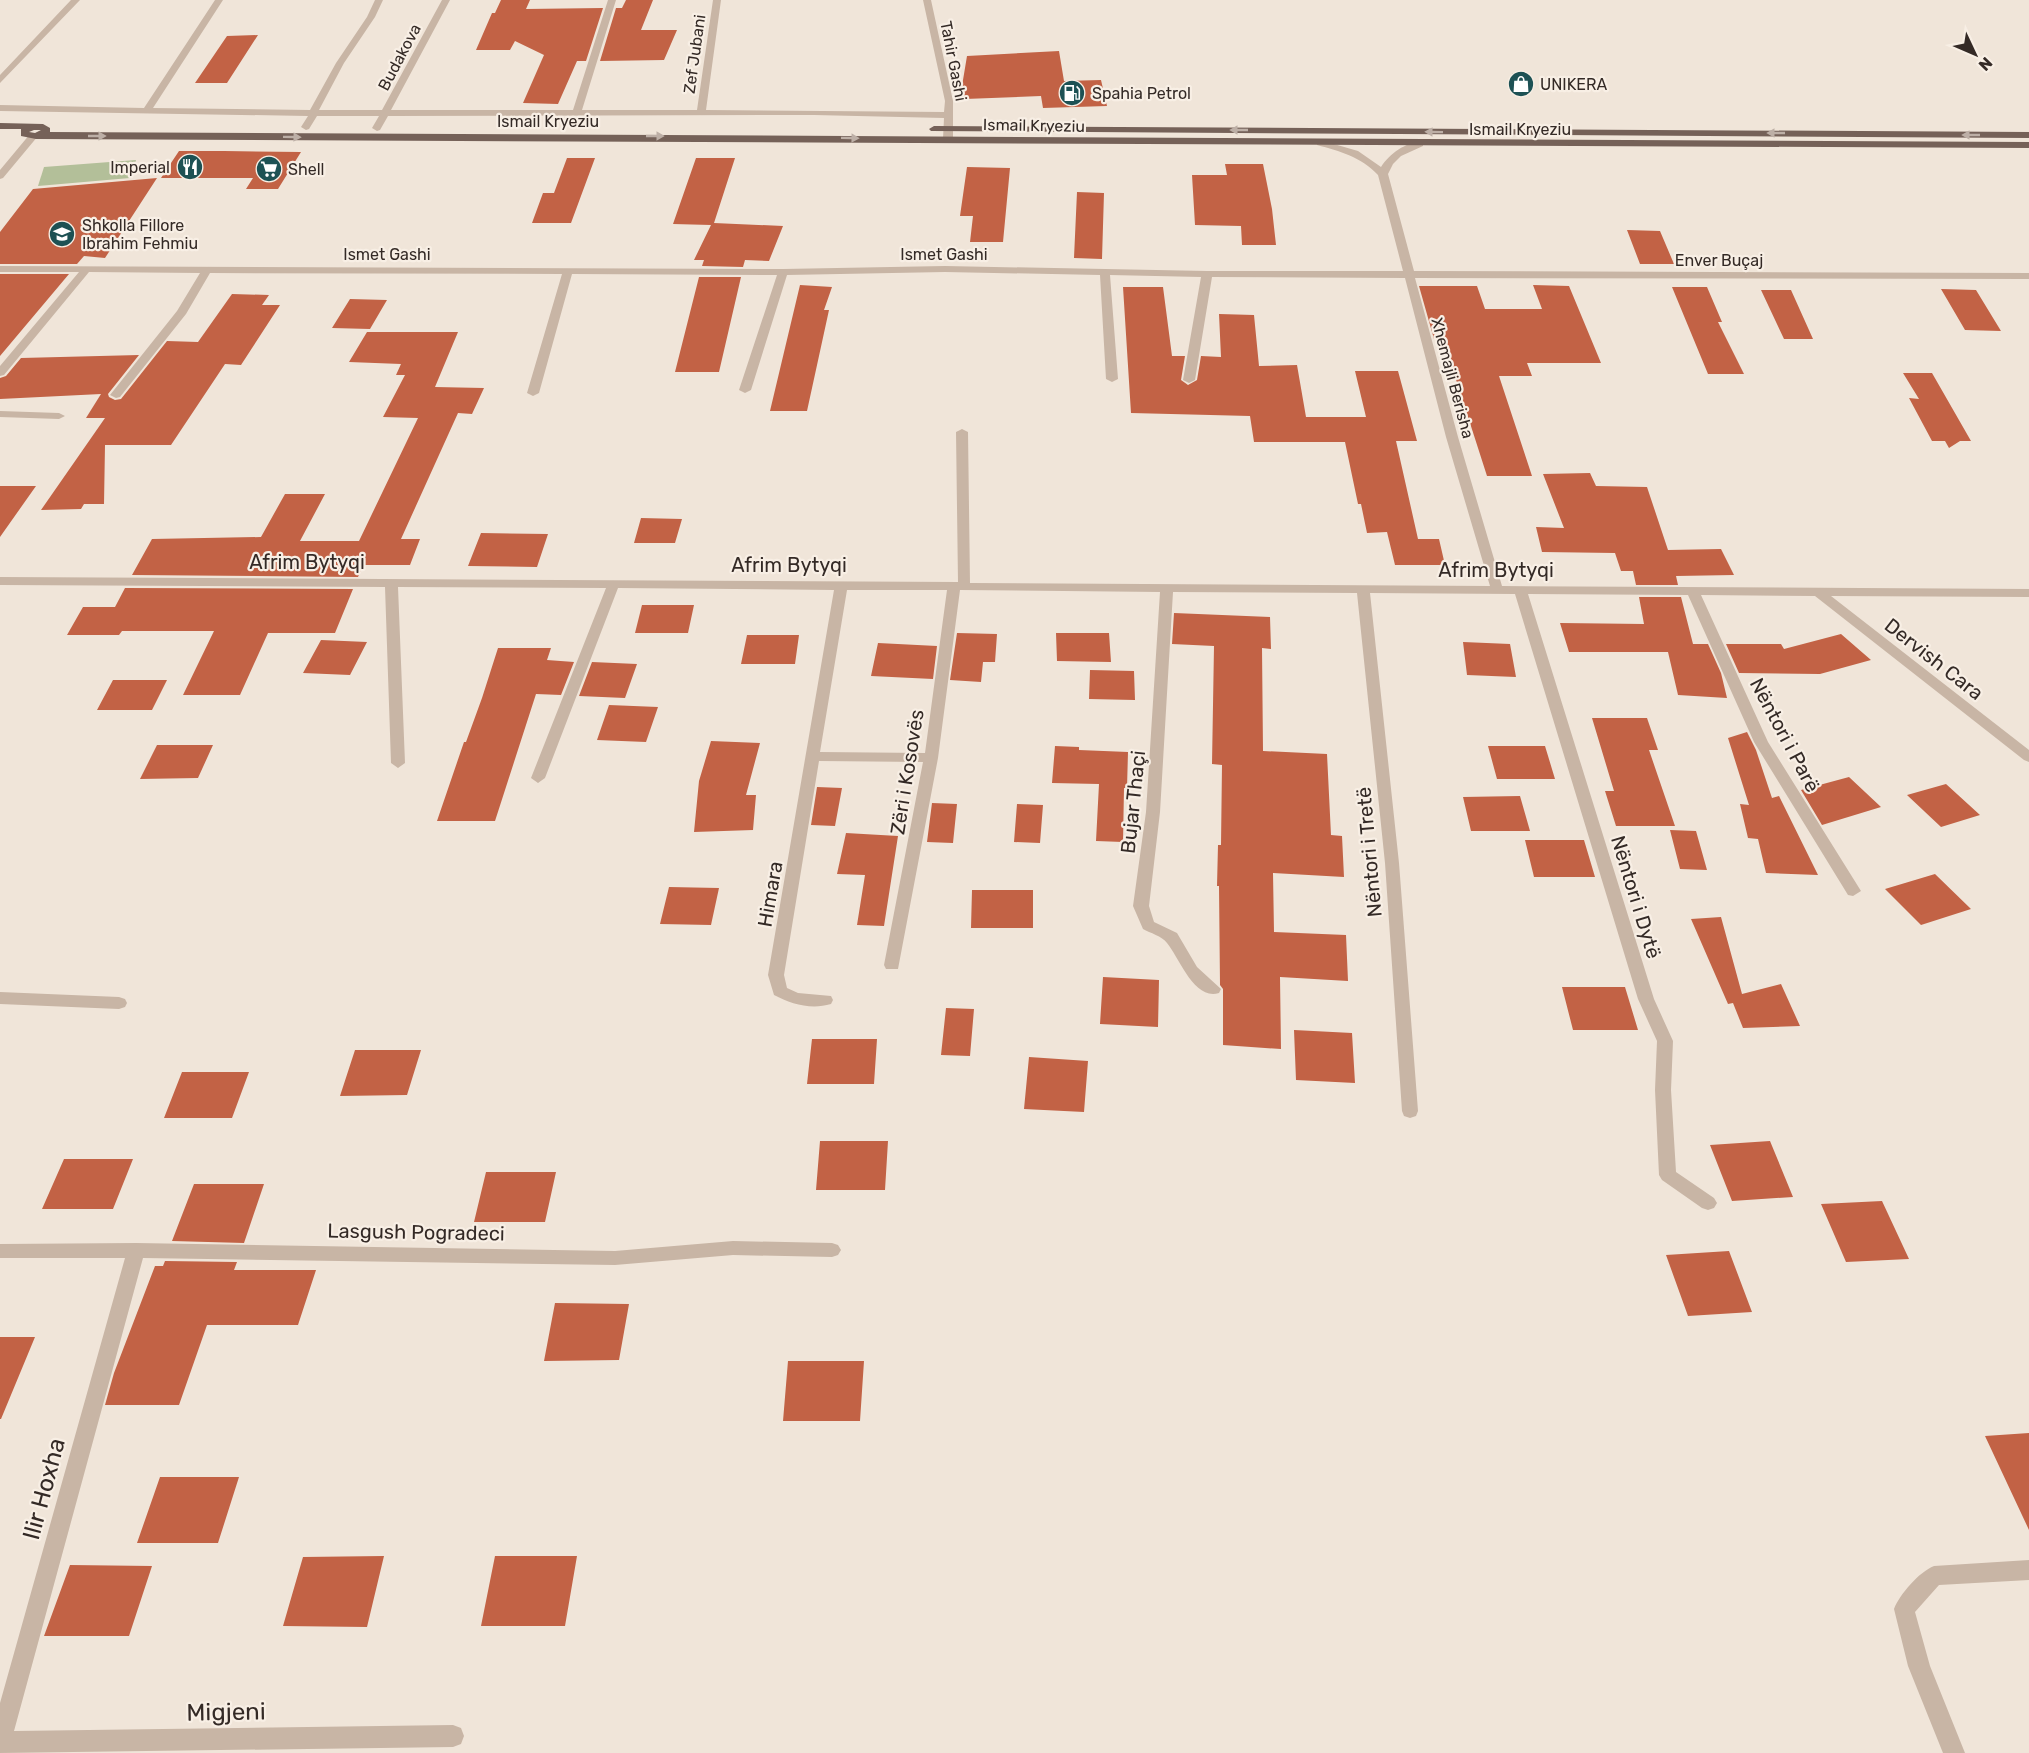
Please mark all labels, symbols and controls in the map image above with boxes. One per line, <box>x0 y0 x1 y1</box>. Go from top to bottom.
street label: Zef Jubani <box>680 13 709 95</box>
street label: Tahir Gashi <box>936 19 971 103</box>
street label: Budakova <box>374 21 425 94</box>
north arrow <box>1945 24 2005 84</box>
text: N <box>1975 53 1996 75</box>
shop icon: UNIKERA <box>1506 69 1536 99</box>
place label: UNIKERA <box>1540 75 1607 94</box>
fuel station icon: Spahia Petrol <box>1057 78 1087 108</box>
place label: Spahia Petrol <box>1092 84 1191 103</box>
street label: Ismail Kryeziu <box>497 112 599 131</box>
street label: Ismail Kryeziu <box>983 115 1085 136</box>
street label: Ismail Kryeziu <box>1469 120 1571 139</box>
one-way arrow <box>1229 125 1248 135</box>
one-way arrow <box>1424 127 1443 136</box>
one-way arrow <box>1766 128 1785 138</box>
one-way arrow <box>1961 130 1980 139</box>
one-way arrow <box>88 131 107 141</box>
one-way arrow <box>283 132 302 142</box>
one-way arrow <box>646 132 665 141</box>
one-way arrow <box>841 133 860 143</box>
restaurant icon: Imperial <box>175 152 205 182</box>
supermarket icon: Shell <box>254 154 284 184</box>
place label: Imperial <box>110 158 170 177</box>
place label: Shell <box>288 160 324 179</box>
place label: Shkolla Fillore Ibrahim Fehmiu <box>82 216 198 253</box>
school or university icon: Shkolla Fillore Ibrahim Fehmiu <box>47 219 77 249</box>
street label: Ismet Gashi <box>343 245 431 264</box>
street label: Ismet Gashi <box>900 245 988 264</box>
street label: Enver Buçaj <box>1675 251 1763 270</box>
street label: Xhemajli Berisha <box>1427 316 1478 441</box>
street label: Afrim Bytyqi <box>249 550 365 574</box>
street label: Afrim Bytyqi <box>731 553 847 577</box>
street label: Afrim Bytyqi <box>1438 558 1554 582</box>
street label: Dervish Cara <box>1880 613 1988 705</box>
street label: Nëntori i Parë <box>1745 674 1825 796</box>
street label: Zëri i Kosovës <box>885 708 929 836</box>
street label: Bujar Thaçi <box>1116 749 1150 855</box>
street label: Nëntori i Tretë <box>1351 786 1387 918</box>
street label: Nëntori i Dytë <box>1606 833 1666 961</box>
street label: Himara <box>752 859 788 929</box>
street label: Lasgush Pogradeci <box>327 1218 505 1246</box>
street label: Ilir Hoxha <box>17 1435 71 1543</box>
street label: Migjeni <box>186 1697 266 1727</box>

